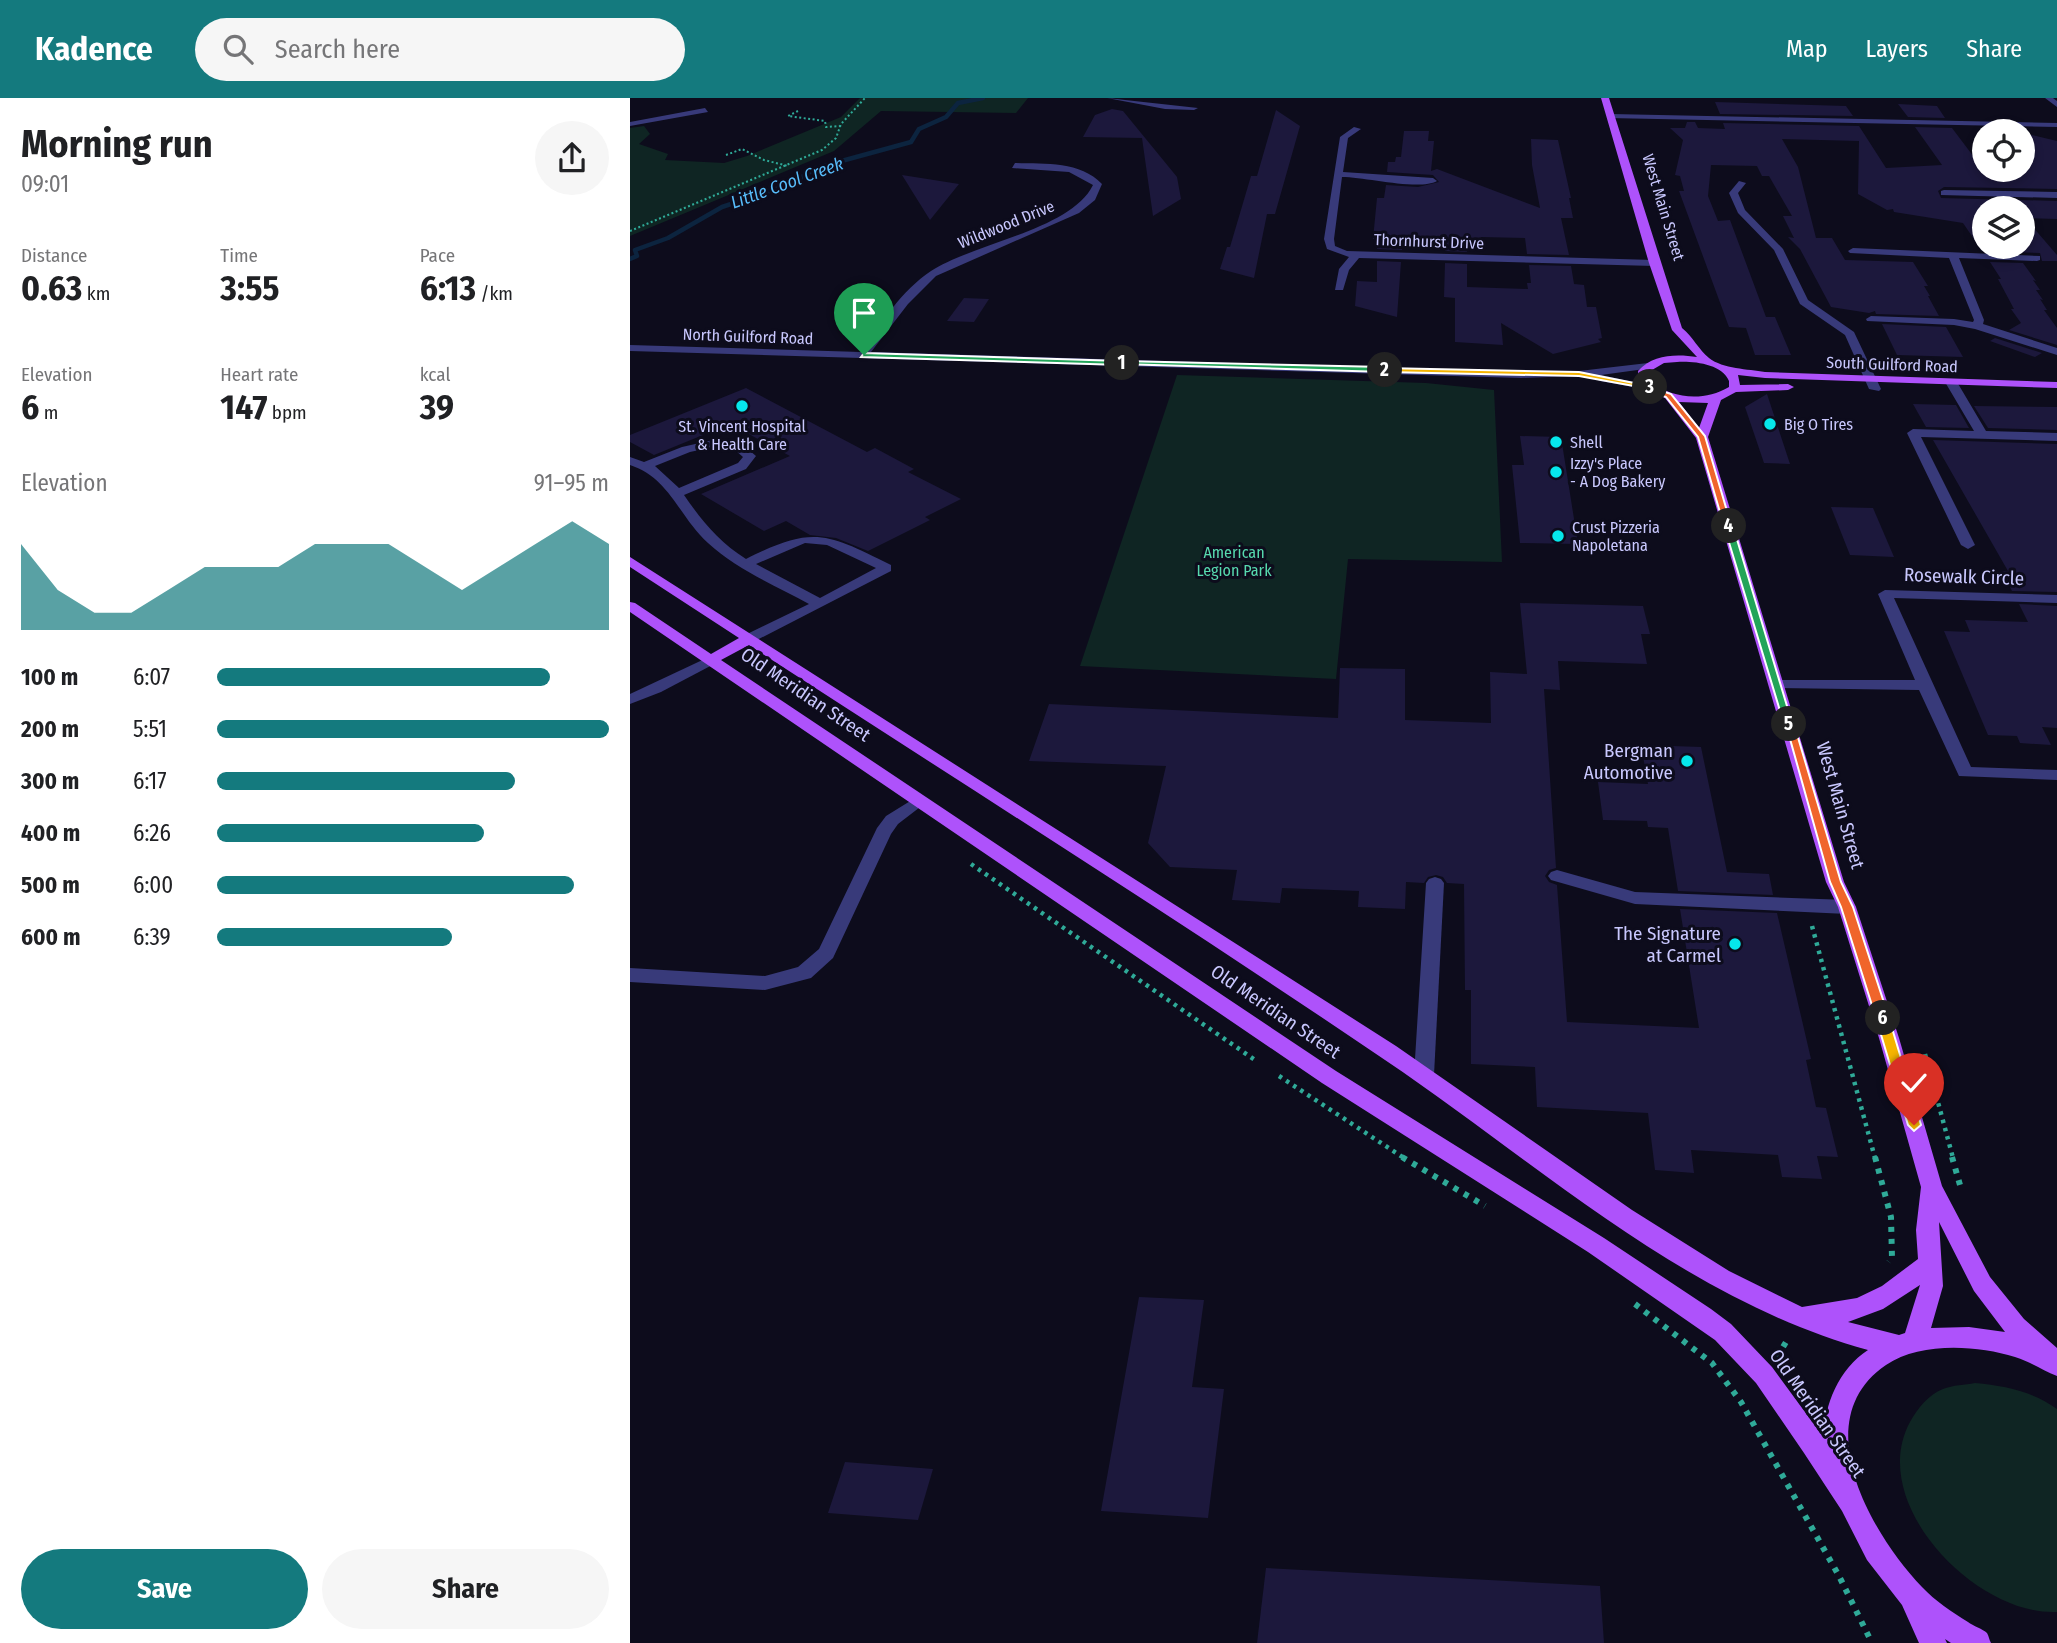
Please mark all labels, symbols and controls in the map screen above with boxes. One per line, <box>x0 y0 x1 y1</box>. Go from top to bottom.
search box <box>195 18 685 81</box>
text: Kadence <box>35 29 153 69</box>
icon: search <box>219 30 257 68</box>
text: Search here <box>275 34 400 65</box>
text: Map <box>1786 35 1828 63</box>
text: Layers <box>1866 35 1928 63</box>
text: Share <box>1966 35 2022 63</box>
map controls <box>1972 119 2035 259</box>
button: locate <box>1972 119 2035 182</box>
text: Morning run <box>21 121 213 167</box>
button: share <box>535 121 609 195</box>
water label: Little Cool Creek <box>728 152 846 214</box>
street label: West Main Street <box>1638 152 1689 263</box>
text: 09:01 <box>21 170 69 198</box>
street label: Wildwood Drive <box>955 196 1057 252</box>
button: layers <box>1972 196 2035 259</box>
street label: Thornhurst Drive <box>1374 230 1484 253</box>
text: Distance <box>21 244 88 267</box>
text: Time <box>220 244 258 267</box>
text: Pace <box>420 244 455 267</box>
text: 0.63 <box>21 267 82 309</box>
text: 3:55 <box>220 267 279 309</box>
text: 6:13 <box>420 267 476 309</box>
text: km <box>82 282 110 305</box>
text: /km <box>476 282 513 305</box>
pin <box>834 283 894 355</box>
icon: arrive <box>845 294 883 332</box>
street label: North Guilford Road <box>682 325 814 348</box>
pin: 1 <box>1105 345 1140 380</box>
text: 1 <box>1117 351 1126 374</box>
pin: 2 <box>1368 352 1402 388</box>
street label: South Guilford Road <box>1826 353 1958 376</box>
text: 2 <box>1380 358 1389 381</box>
text: Elevation <box>21 363 93 386</box>
text: Heart rate <box>220 363 298 386</box>
text: kcal <box>420 363 450 386</box>
pin: 3 <box>1632 370 1668 404</box>
text: 3 <box>1645 375 1654 398</box>
text: 6 <box>21 386 39 428</box>
text: 147 <box>220 386 267 428</box>
text: 39 <box>420 386 454 428</box>
marker: St. Vincent Hospital & Health Care <box>734 398 750 414</box>
text: m <box>39 401 58 424</box>
text: bpm <box>267 401 307 424</box>
place label: Big O Tires <box>1784 415 1853 434</box>
marker: Big O Tires <box>1762 416 1778 432</box>
place label: St. Vincent Hospital & Health Care <box>678 417 806 454</box>
place label: Shell <box>1570 433 1603 452</box>
marker: Shell <box>1548 434 1564 450</box>
place label: Izzy's Place - A Dog Bakery <box>1570 454 1666 491</box>
marker: Izzy's Place - A Dog Bakery <box>1548 464 1564 480</box>
text: Elevation <box>21 469 108 497</box>
text: 91–95 m <box>534 469 609 497</box>
pin: 4 <box>1712 508 1746 544</box>
text: 4 <box>1724 514 1733 537</box>
place label: Crust Pizzeria Napoletana <box>1572 518 1660 555</box>
marker: Crust Pizzeria Napoletana <box>1550 528 1566 544</box>
park label: American Legion Park <box>1196 543 1272 580</box>
street label: Rosewalk Circle <box>1904 563 2024 590</box>
street label: Old Meridian Street <box>737 643 876 747</box>
text: 100 m <box>21 663 78 691</box>
text: 6:07 <box>133 663 170 691</box>
pin: 5 <box>1772 706 1806 742</box>
text: 5 <box>1784 712 1793 735</box>
text: 200 m <box>21 715 79 743</box>
text: 5:51 <box>133 715 167 743</box>
place label: Bergman Automotive <box>1584 739 1673 784</box>
street label: West Main Street <box>1811 739 1870 872</box>
marker: Bergman Automotive <box>1679 753 1695 769</box>
text: 300 m <box>21 767 79 795</box>
text: 6:17 <box>133 767 167 795</box>
text: 400 m <box>21 819 80 847</box>
text: 6:26 <box>133 819 171 847</box>
text: 500 m <box>21 871 80 899</box>
text: 6:00 <box>133 871 173 899</box>
place label: The Signature at Carmel <box>1614 922 1721 967</box>
text: 600 m <box>21 923 80 951</box>
text: 6:39 <box>133 923 171 951</box>
marker: The Signature at Carmel <box>1727 936 1743 952</box>
street label: Old Meridian Street <box>1207 960 1346 1064</box>
pin: 6 <box>1866 1000 1900 1035</box>
text: 6 <box>1878 1006 1887 1029</box>
pin <box>1884 1053 1944 1125</box>
icon: check <box>1895 1064 1933 1102</box>
street label: Old Meridian Street <box>1765 1345 1871 1482</box>
button: Save <box>21 1549 308 1629</box>
button: Share <box>322 1549 609 1629</box>

